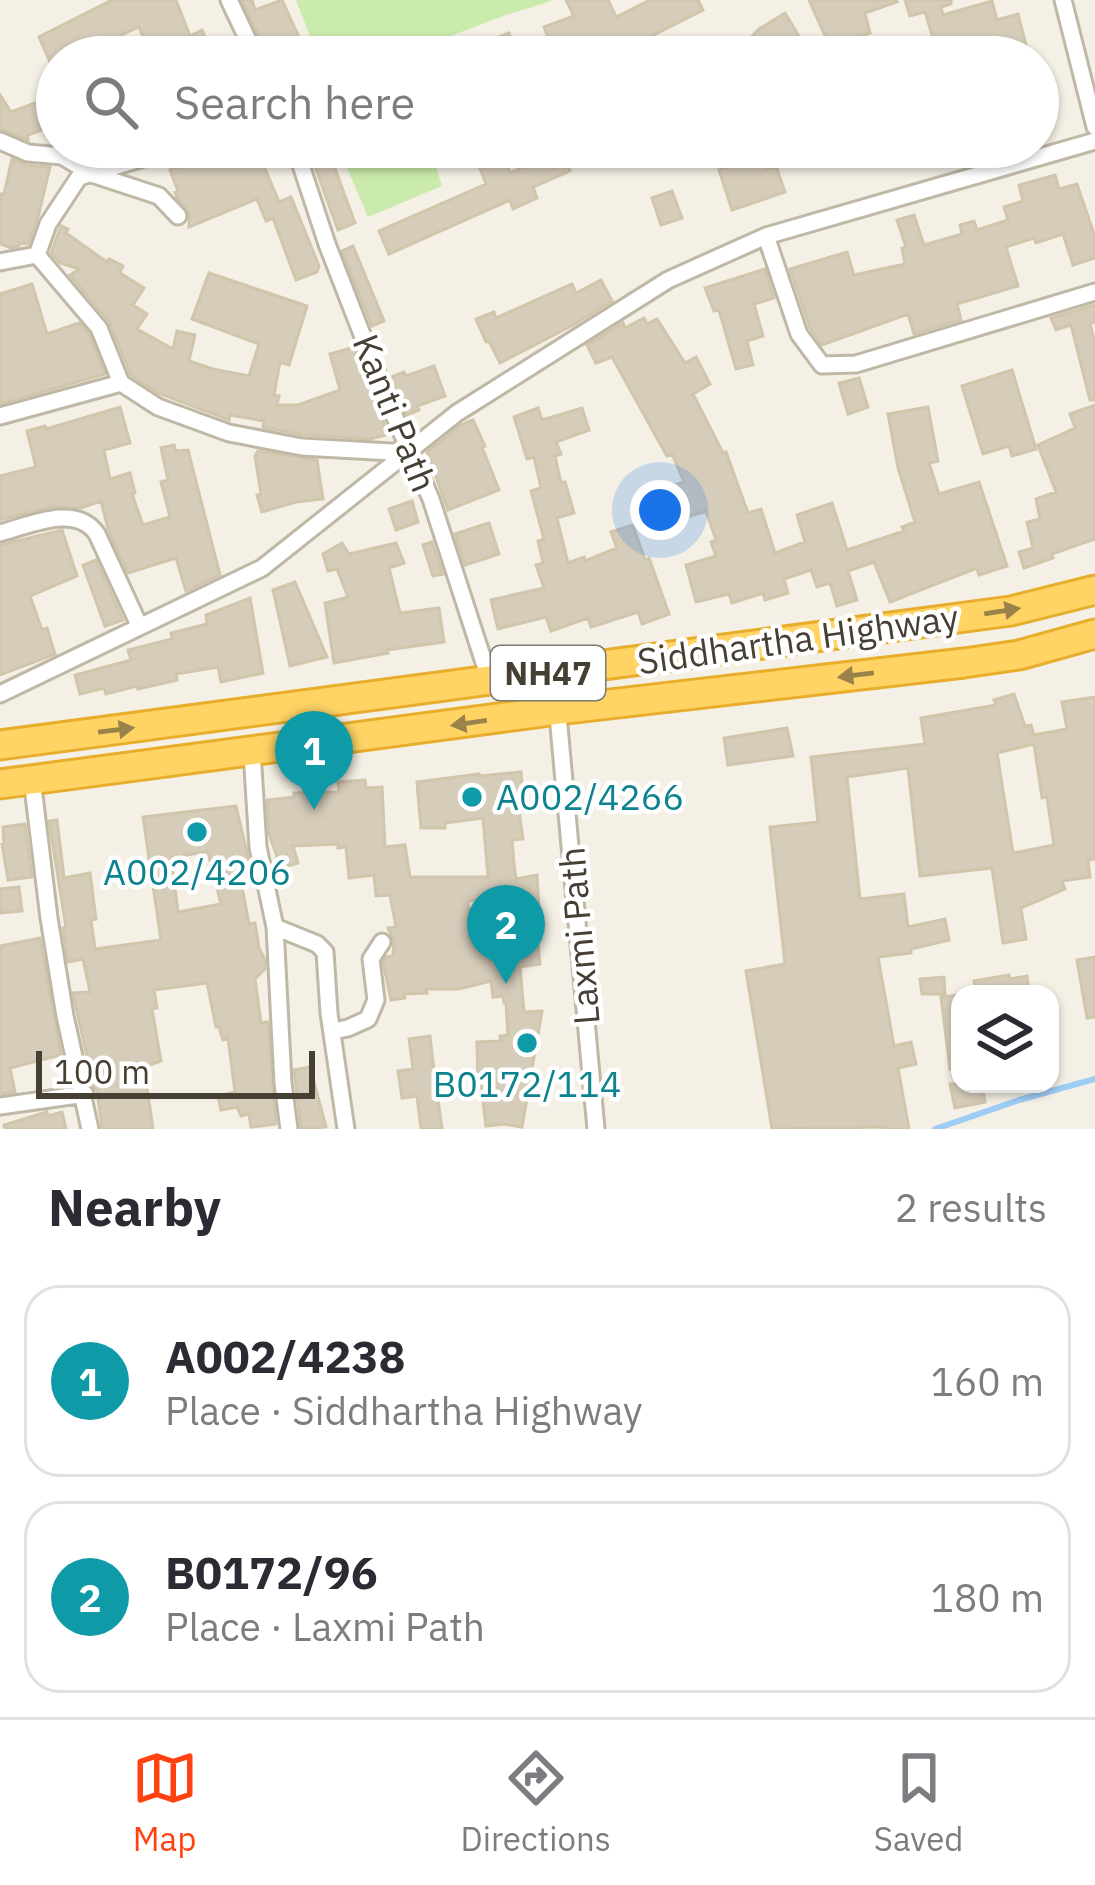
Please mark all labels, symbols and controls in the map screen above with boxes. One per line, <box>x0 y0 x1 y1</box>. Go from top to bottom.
search box <box>36 36 1059 168</box>
icon: search <box>78 69 144 135</box>
text: Search here <box>174 73 415 131</box>
street label: Kanti Path <box>343 327 448 499</box>
your location <box>630 480 690 540</box>
street label: Siddhartha Highway <box>634 593 961 684</box>
one-way arrow <box>984 602 1021 621</box>
road number: NH47 <box>491 646 605 700</box>
one-way arrow <box>837 666 874 685</box>
pin: 1 <box>275 711 353 810</box>
one-way arrow <box>450 714 487 733</box>
one-way arrow <box>98 721 135 740</box>
place label: A002/4266 <box>496 773 684 820</box>
marker: A002/4266 <box>459 784 485 810</box>
marker: A002/4206 <box>184 819 210 845</box>
street label: Laxmi Path <box>547 845 610 1027</box>
place label: A002/4206 <box>103 848 291 895</box>
pin: 2 <box>467 885 545 984</box>
map controls <box>951 985 1059 1093</box>
button: layers <box>951 985 1059 1093</box>
marker: B0172/114 <box>514 1030 540 1056</box>
scale bar <box>36 1045 315 1098</box>
text: 100 m <box>54 1050 150 1093</box>
place label: B0172/114 <box>433 1060 621 1107</box>
text: Nearby <box>48 1174 221 1240</box>
text: 2 results <box>895 1182 1047 1233</box>
text: A002/4238 <box>165 1327 406 1385</box>
text: 1 <box>78 1356 102 1407</box>
text: 160 m <box>931 1356 1044 1407</box>
text: Place · Siddhartha Highway <box>165 1385 643 1436</box>
text: B0172/96 <box>165 1543 378 1601</box>
text: 2 <box>78 1572 102 1623</box>
text: 180 m <box>931 1572 1044 1623</box>
text: Place · Laxmi Path <box>165 1601 485 1652</box>
tab: Map <box>132 1745 198 1860</box>
tab: Directions <box>461 1745 611 1860</box>
tab: Saved <box>874 1745 963 1860</box>

